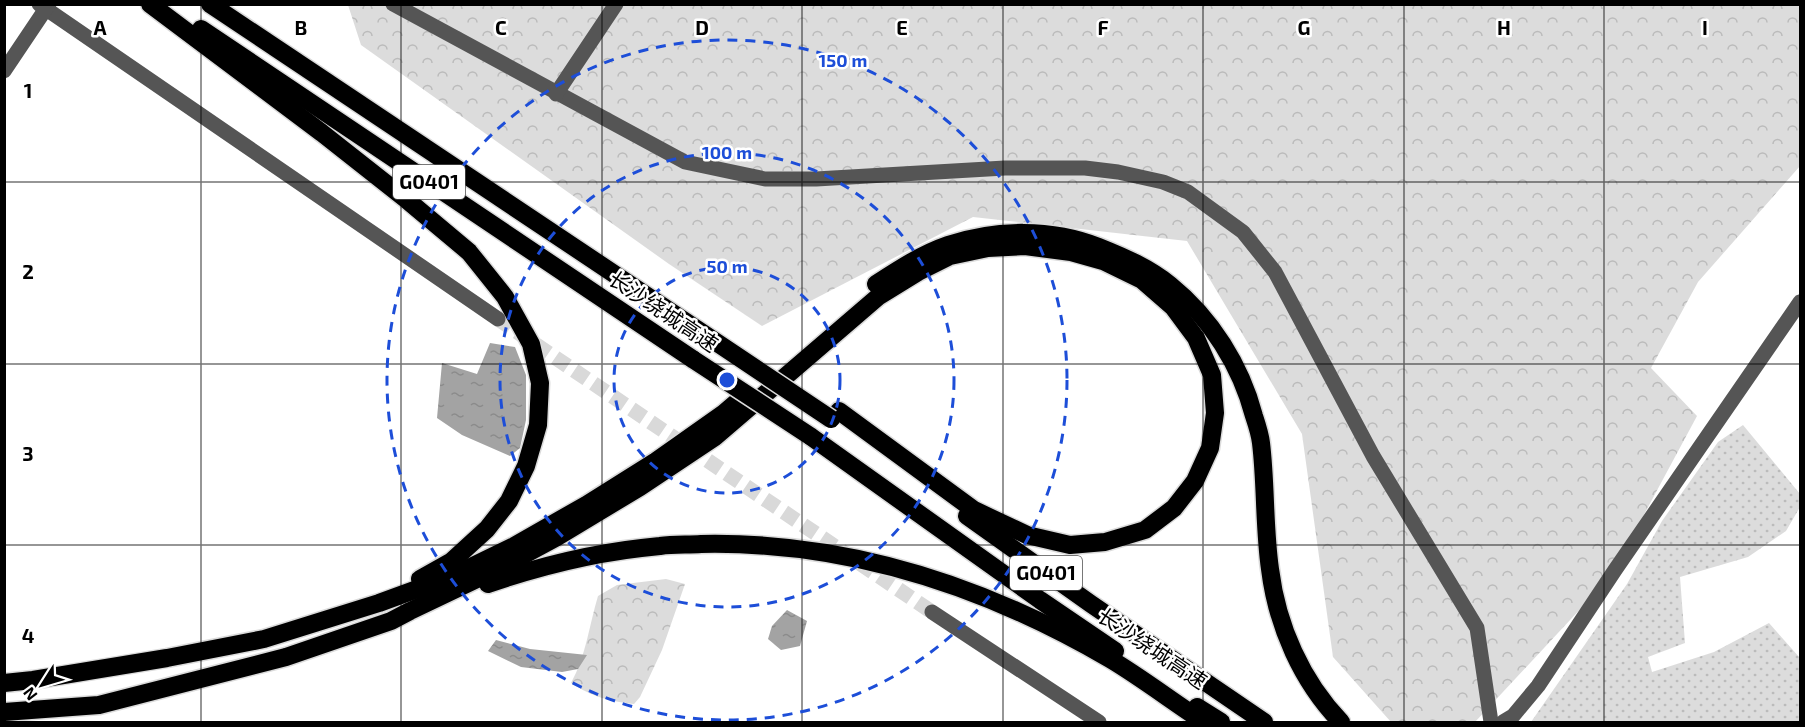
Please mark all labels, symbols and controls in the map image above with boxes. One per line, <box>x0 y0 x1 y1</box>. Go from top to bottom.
text: A <box>93 15 107 39</box>
text: B <box>295 15 307 39</box>
text: C <box>495 15 507 39</box>
text: D <box>695 15 709 39</box>
text: E <box>896 15 908 39</box>
text: F <box>1097 15 1109 39</box>
text: G <box>1298 15 1310 39</box>
text: H <box>1497 15 1511 39</box>
text: I <box>1702 15 1708 39</box>
text: 150 m <box>819 49 867 71</box>
text: 1 <box>24 78 32 102</box>
text: 100 m <box>702 141 752 163</box>
road number: G0401 <box>393 165 465 199</box>
text: 50 m <box>706 255 748 277</box>
text: 2 <box>22 259 34 283</box>
street label: 长沙绕城高速 <box>605 265 723 356</box>
centre of rings <box>717 370 737 390</box>
text: 3 <box>22 441 34 465</box>
road number: G0401 <box>1010 556 1082 590</box>
street label: 长沙绕城高速 <box>1094 602 1212 693</box>
text: 4 <box>22 623 35 647</box>
north arrow <box>12 655 72 715</box>
text: N <box>19 684 41 705</box>

